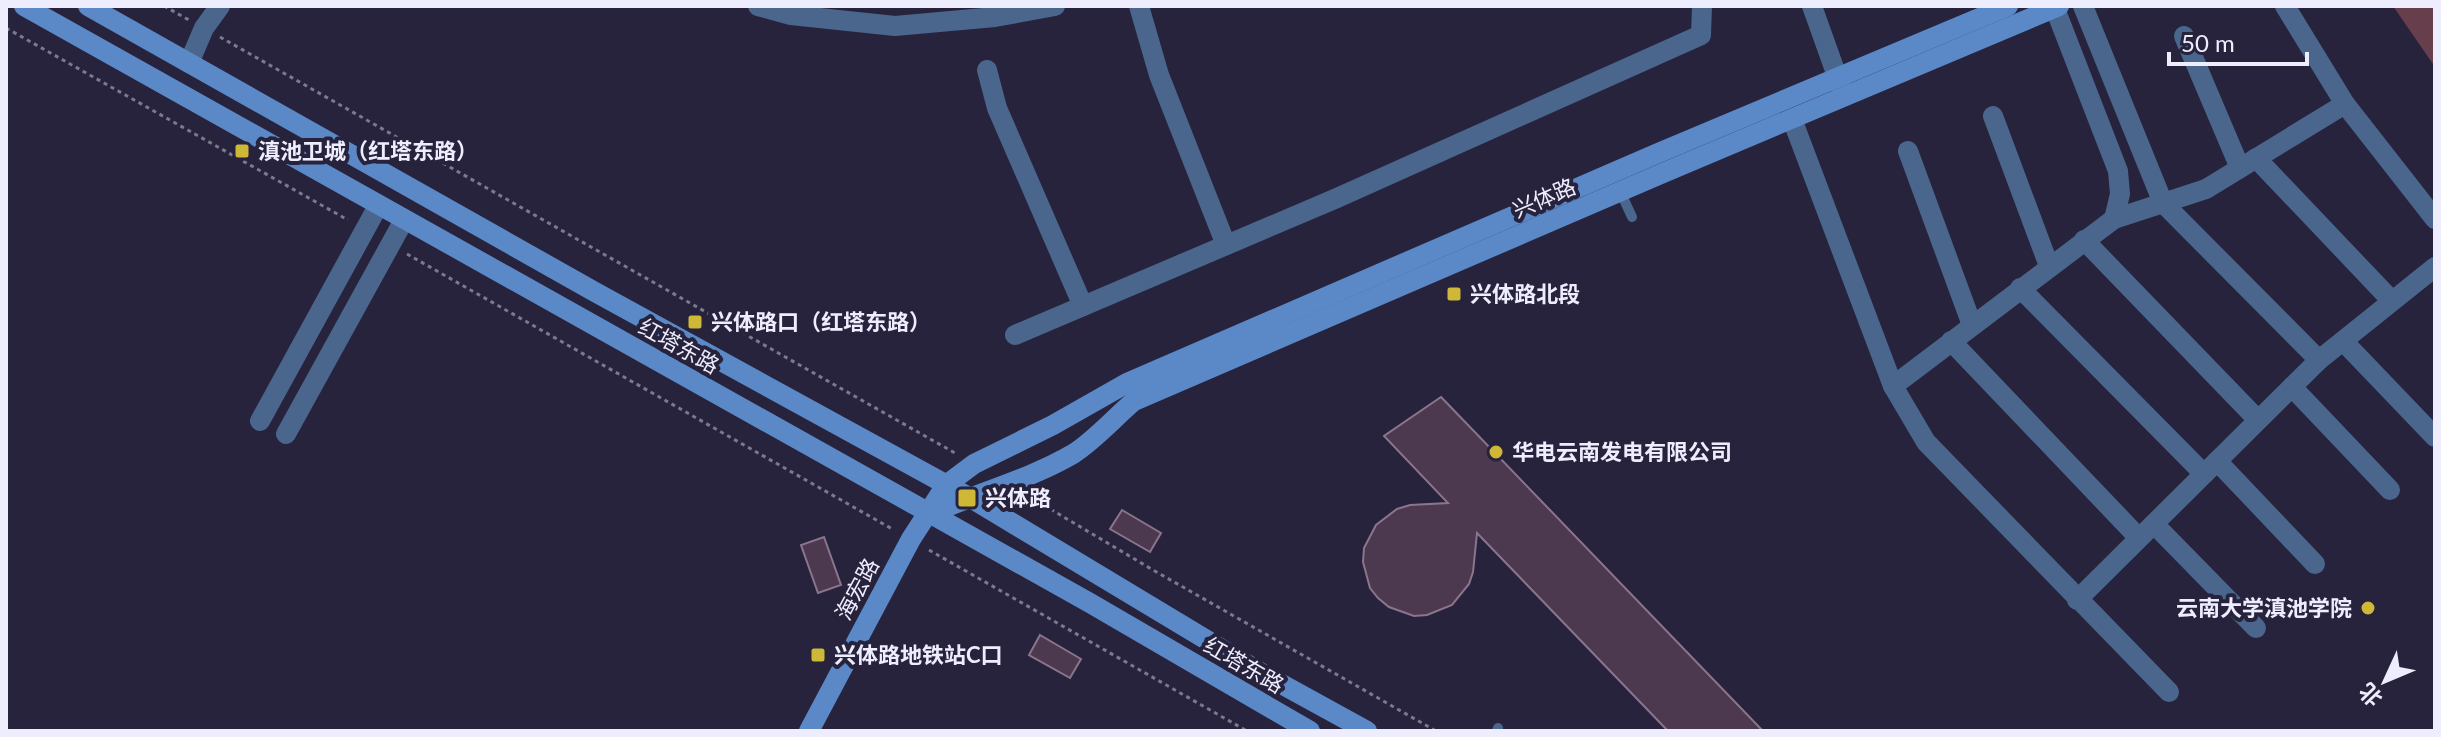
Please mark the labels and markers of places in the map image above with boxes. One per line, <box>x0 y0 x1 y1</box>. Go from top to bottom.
place label: 滇池卫城（红塔东路） <box>258 137 478 164</box>
marker: 滇池卫城（红塔东路） <box>233 142 251 160</box>
place label: 兴体路北段 <box>1470 280 1580 307</box>
marker: 兴体路北段 <box>1445 285 1463 303</box>
place label: 兴体路口（红塔东路） <box>711 308 931 335</box>
marker: 兴体路口（红塔东路） <box>686 313 704 331</box>
place label: 华电云南发电有限公司 <box>1512 438 1732 465</box>
marker: 华电云南发电有限公司 <box>1487 443 1505 461</box>
place label: 兴体路 <box>985 484 1051 511</box>
marker: 兴体路 <box>956 487 978 509</box>
place label: 云南大学滇池学院 <box>2176 594 2352 621</box>
marker: 云南大学滇池学院 <box>2359 599 2377 617</box>
place label: 兴体路地铁站C口 <box>834 641 1003 668</box>
marker: 兴体路地铁站C口 <box>809 646 827 664</box>

